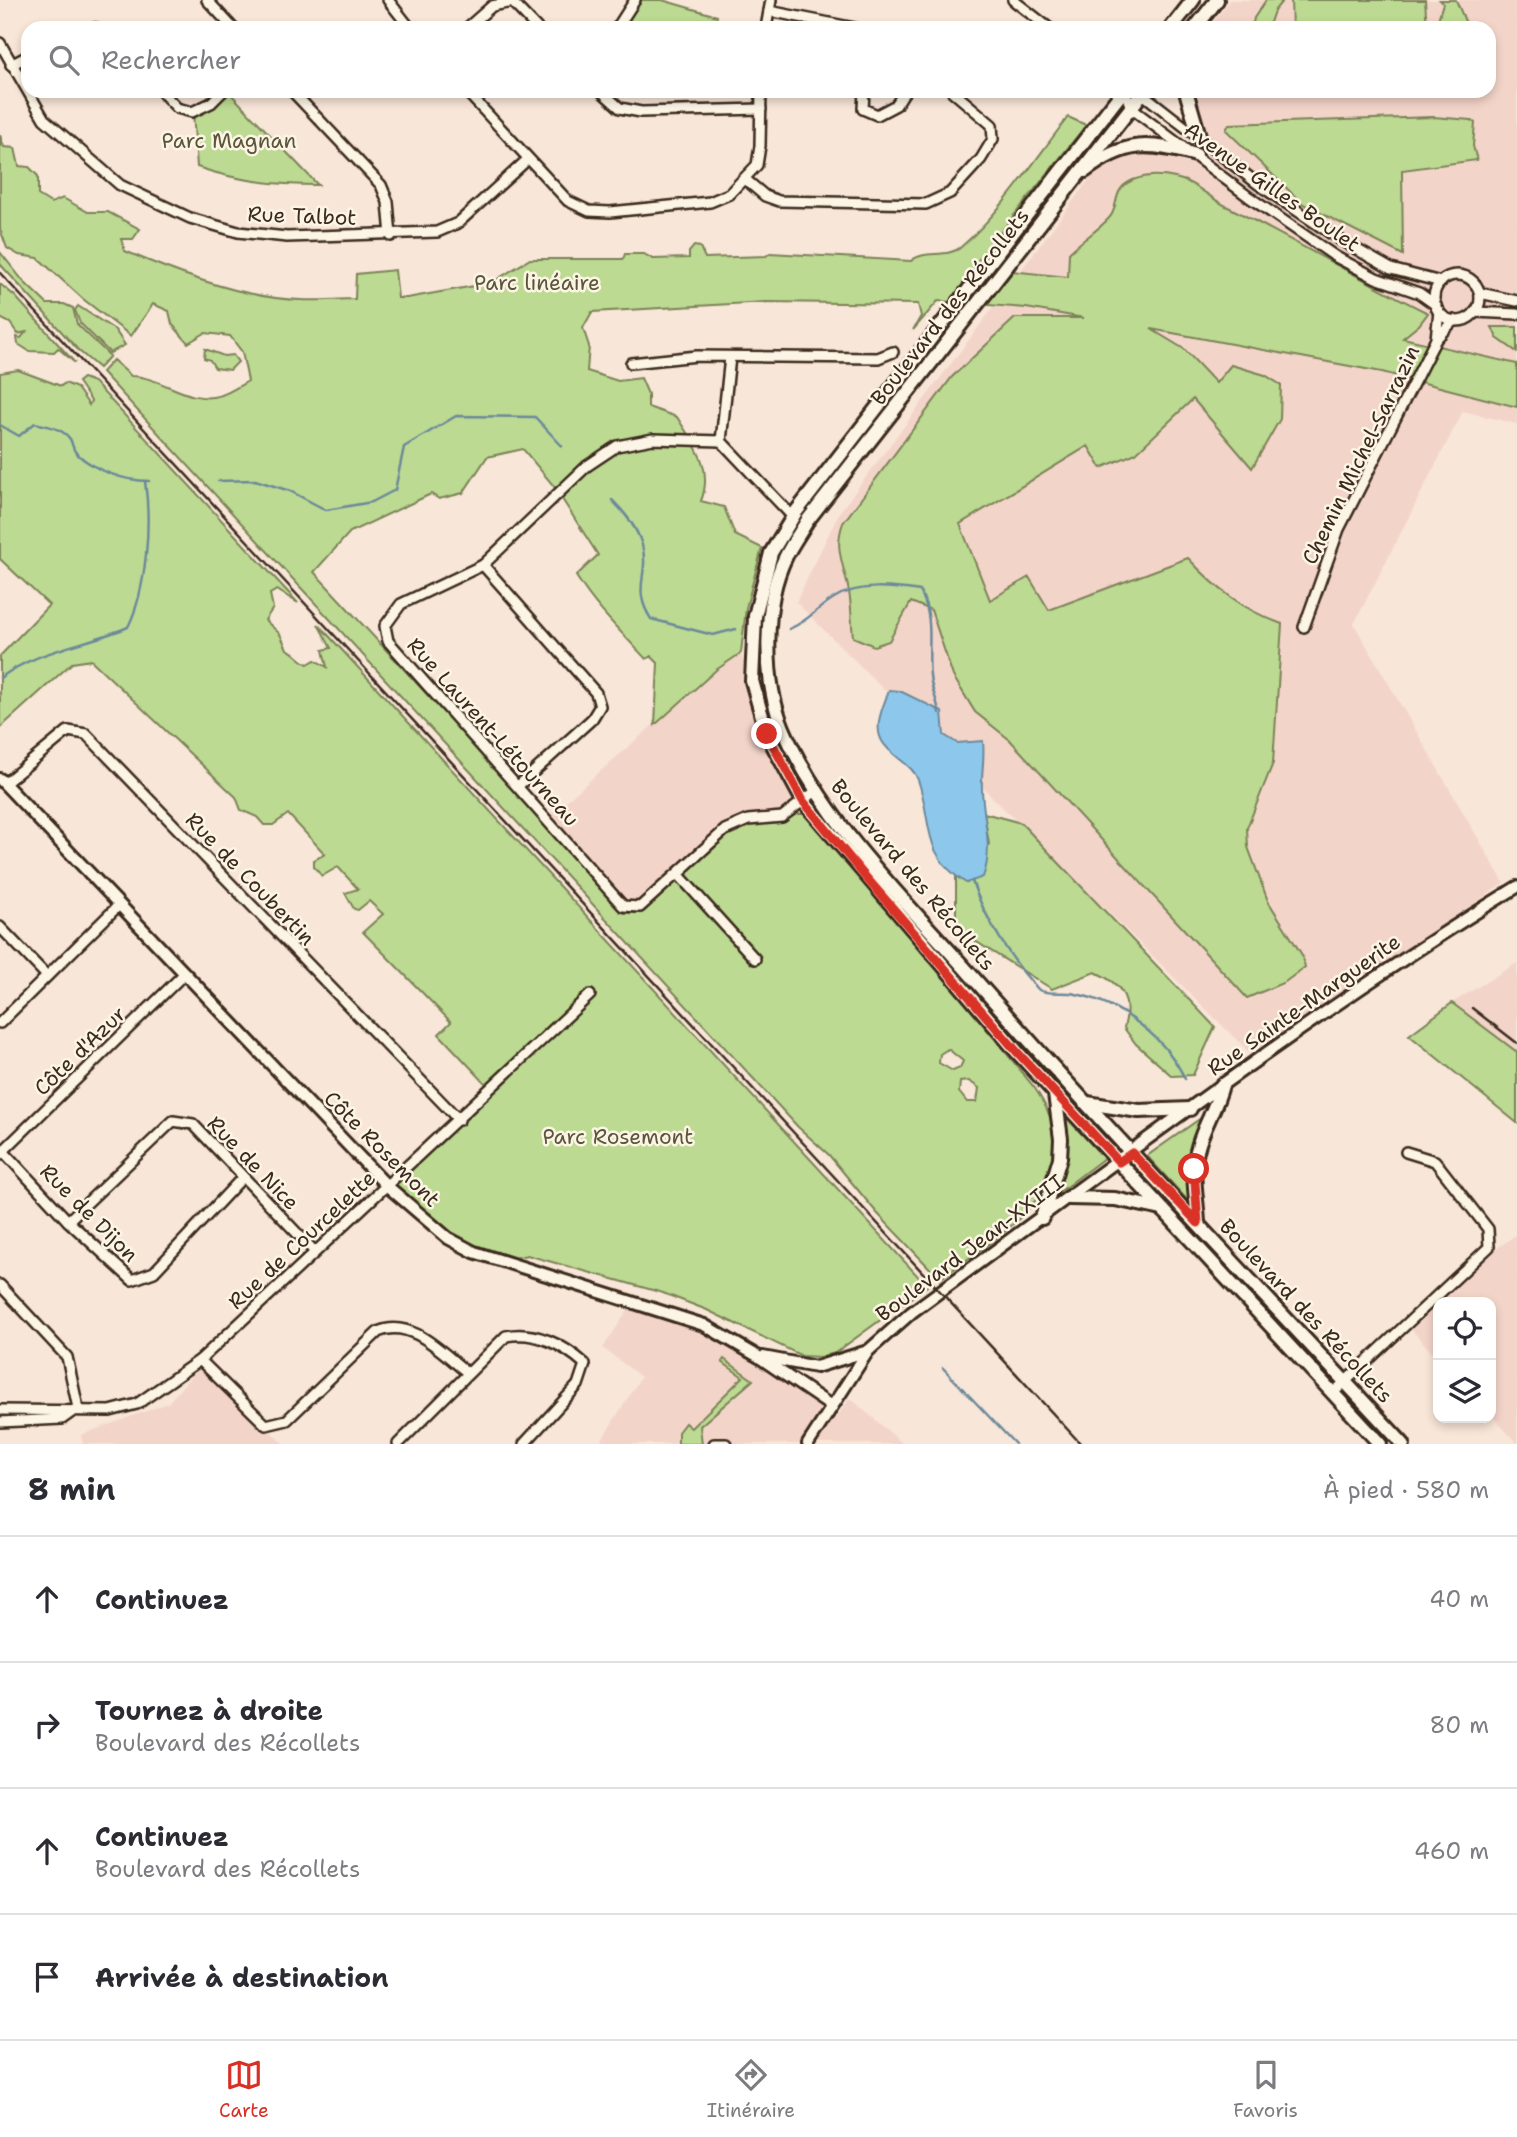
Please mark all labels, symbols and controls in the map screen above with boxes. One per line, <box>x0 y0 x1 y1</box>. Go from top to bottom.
search box <box>21 21 1496 98</box>
icon: search <box>45 41 83 79</box>
text: Rechercher <box>101 42 241 77</box>
street label: Avenue Gilles Boulet <box>1178 116 1366 258</box>
park label: Parc Magnan <box>162 127 297 155</box>
street label: Rue Talbot <box>247 200 357 232</box>
street label: Boulevard des Récollets <box>864 203 1036 411</box>
park label: Parc linéaire <box>474 269 600 297</box>
street label: Chemin Michel-Sarrazin <box>1296 341 1426 569</box>
street label: Rue Laurent-Létourneau <box>401 632 585 832</box>
route end <box>751 718 782 749</box>
street label: Boulevard des Récollets <box>824 773 1002 977</box>
street label: Rue de Coubertin <box>179 806 321 952</box>
street label: Rue Sainte-Marguerite <box>1202 928 1406 1082</box>
street label: Côte d'Azur <box>28 1000 132 1102</box>
street label: Côte Rosemont <box>318 1085 446 1213</box>
street label: Rue de Nice <box>201 1110 305 1216</box>
park label: Parc Rosemont <box>543 1123 693 1151</box>
route start <box>1178 1153 1209 1184</box>
street label: Rue de Dijon <box>34 1158 144 1268</box>
street label: Rue de Courcelette <box>222 1164 382 1316</box>
street label: Boulevard Jean-XXIII <box>870 1168 1070 1328</box>
street label: Boulevard des Récollets <box>1213 1213 1399 1409</box>
map controls <box>1433 1297 1496 1423</box>
button: locate <box>1433 1297 1496 1360</box>
button: layers <box>1433 1360 1496 1423</box>
text: 8 min <box>28 1469 115 1510</box>
text: À pied · 580 m <box>1323 1475 1489 1505</box>
icon: ahead <box>28 1580 66 1618</box>
text: Continuez <box>95 1582 229 1617</box>
text: 40 m <box>1429 1584 1489 1614</box>
text: Tournez à droite <box>95 1693 323 1728</box>
icon: right <box>28 1706 66 1744</box>
text: 80 m <box>1430 1710 1489 1740</box>
text: Boulevard des Récollets <box>95 1728 360 1758</box>
text: Continuez <box>95 1819 229 1854</box>
icon: ahead <box>28 1832 66 1870</box>
text: 460 m <box>1414 1836 1489 1866</box>
text: Boulevard des Récollets <box>95 1854 360 1884</box>
icon: arrive <box>28 1958 66 1996</box>
text: Arrivée à destination <box>95 1960 389 1995</box>
tab: Carte <box>219 2056 269 2123</box>
tab: Itinéraire <box>707 2056 795 2123</box>
tab: Favoris <box>1233 2056 1298 2123</box>

